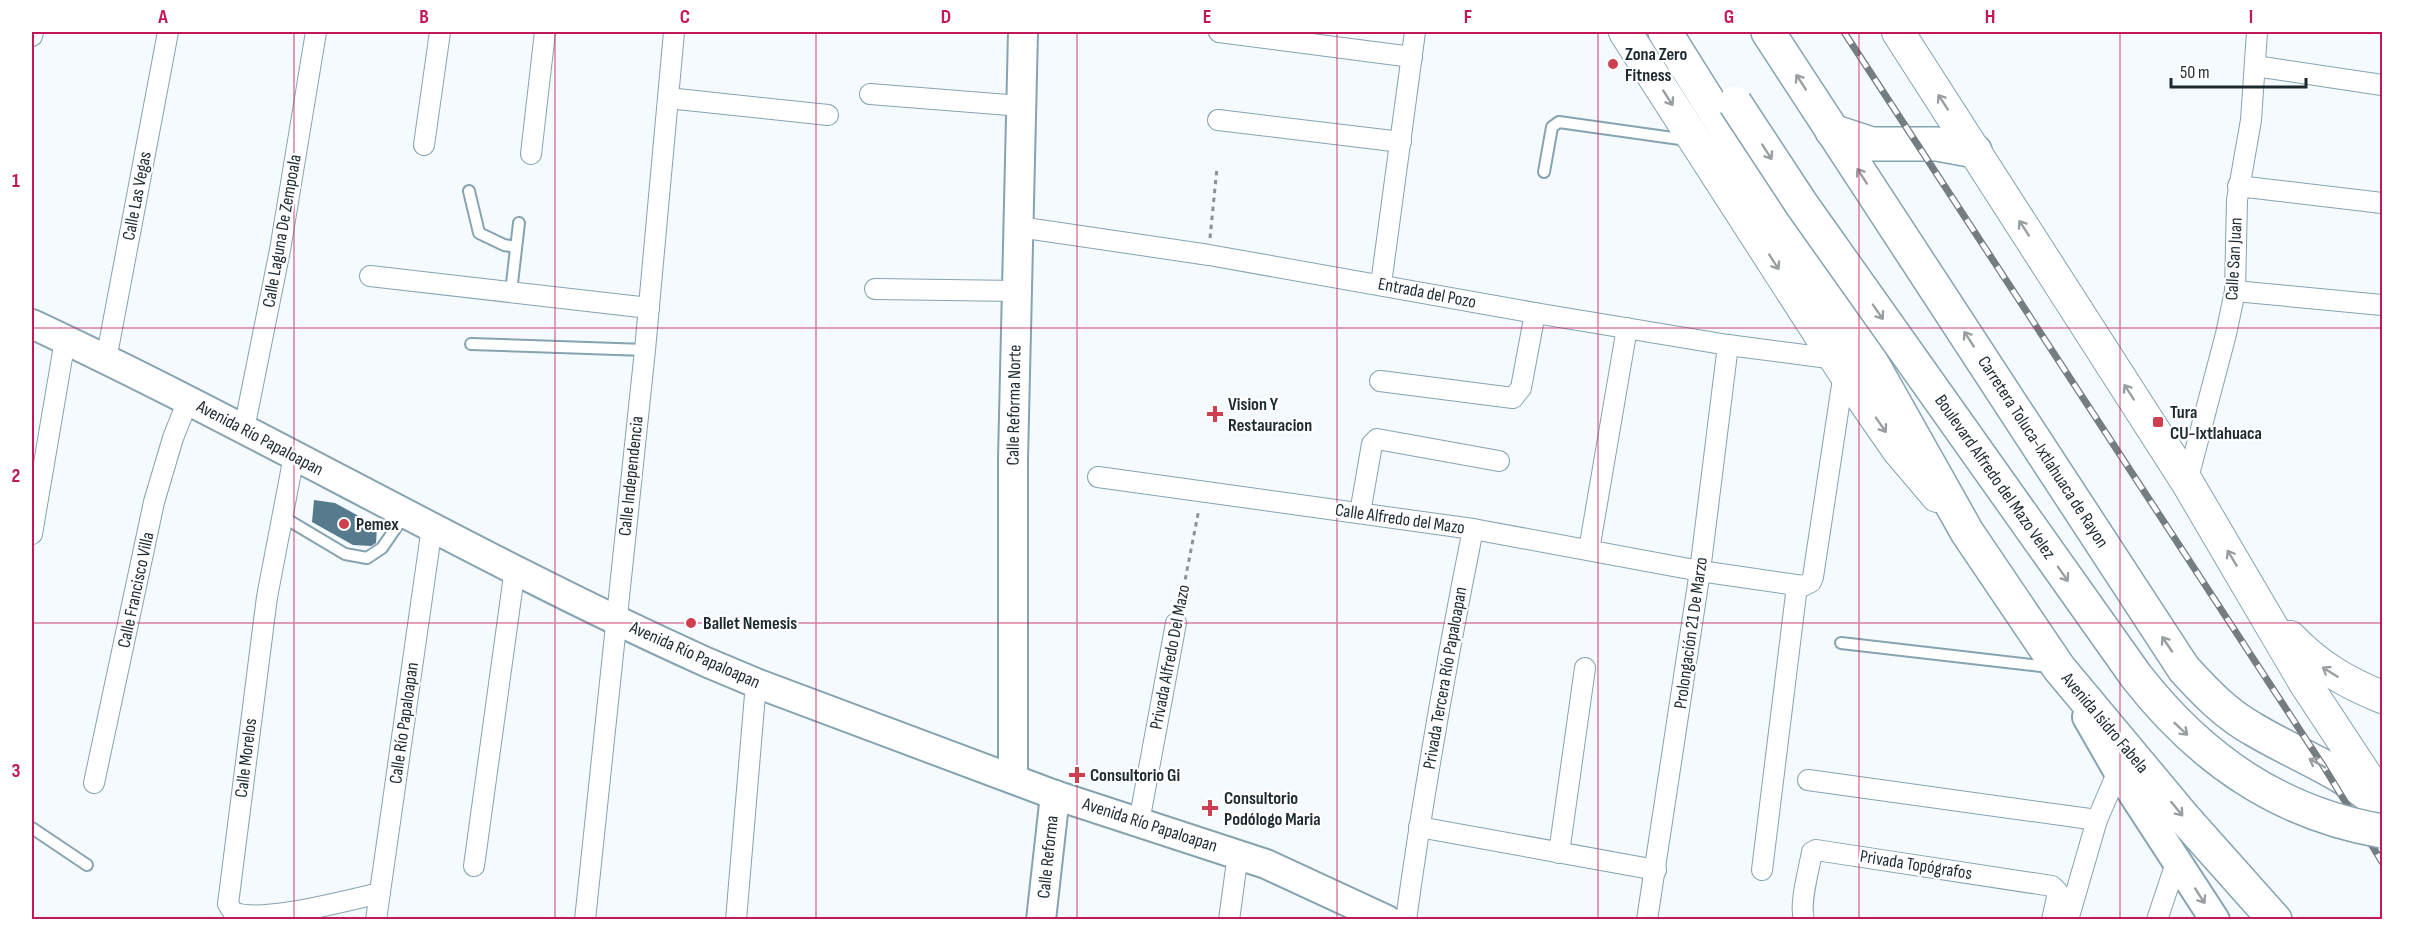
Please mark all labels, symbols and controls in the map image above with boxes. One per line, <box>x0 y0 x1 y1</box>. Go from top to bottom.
text: A <box>157 5 168 29</box>
text: B <box>419 5 429 29</box>
text: C <box>680 5 690 29</box>
text: D <box>941 5 951 29</box>
text: E <box>1203 5 1211 29</box>
text: F <box>1464 5 1472 29</box>
text: G <box>1724 5 1734 29</box>
text: H <box>1985 5 1995 29</box>
text: I <box>2249 5 2253 29</box>
place label: Zona Zero Fitness <box>1625 44 1687 86</box>
scale bar <box>2171 51 2306 89</box>
marker: Zona Zero Fitness <box>1606 57 1620 71</box>
text: 50 m <box>2180 62 2210 83</box>
one-way arrow <box>1794 73 1807 90</box>
one-way arrow <box>1662 89 1674 106</box>
one-way arrow <box>1937 94 1949 111</box>
one-way arrow <box>1761 143 1773 160</box>
street label: Calle Las Vegas <box>118 150 156 242</box>
street label: Calle Laguna De Zempoala <box>258 153 306 309</box>
one-way arrow <box>1856 168 1868 185</box>
text: 1 <box>12 169 20 193</box>
street label: Calle San Juan <box>2221 217 2247 301</box>
one-way arrow <box>2018 219 2031 236</box>
one-way arrow <box>1768 253 1780 270</box>
street label: Entrada del Pozo <box>1376 273 1478 313</box>
one-way arrow <box>1872 304 1884 320</box>
one-way arrow <box>1963 331 1975 348</box>
street label: Calle Reforma Norte <box>1002 344 1026 466</box>
street label: Carretera Toluca-Ixtlahuaca de Rayon <box>1973 352 2113 552</box>
one-way arrow <box>2123 384 2135 401</box>
street label: Boulevard Alfredo del Mazo Velez <box>1930 391 2060 564</box>
place label: Vision Y Restauracion <box>1228 394 1312 436</box>
street label: Avenida Río Papaloapan <box>192 395 327 480</box>
place label: Tura CU-Ixtlahuaca <box>2170 402 2262 444</box>
marker: Vision Y Restauracion <box>1206 405 1224 423</box>
street label: Calle Independencia <box>614 415 648 537</box>
marker: Tura CU-Ixtlahuaca <box>2151 415 2165 429</box>
one-way arrow <box>1875 416 1887 433</box>
text: 2 <box>12 464 20 488</box>
street label: Calle Alfredo del Mazo <box>1334 499 1466 539</box>
place label: Pemex <box>356 514 399 535</box>
marker: Pemex <box>337 517 351 531</box>
street label: Calle Francisco Villa <box>113 530 159 650</box>
one-way arrow <box>2226 550 2238 567</box>
street label: Prolongación 21 De Marzo <box>1670 556 1712 710</box>
one-way arrow <box>2057 566 2069 582</box>
street label: Privada Alfredo Del Mazo <box>1146 583 1194 731</box>
street label: Privada Tercera Río Papaloapan <box>1419 585 1471 771</box>
place label: Ballet Nemesis <box>703 613 797 634</box>
street label: Avenida Río Papaloapan <box>626 616 763 693</box>
marker: Ballet Nemesis <box>684 616 698 630</box>
one-way arrow <box>2161 636 2173 652</box>
street label: Calle Río Papaloapan <box>385 661 423 785</box>
one-way arrow <box>2322 665 2339 677</box>
street label: Avenida Isidro Fabela <box>2056 668 2153 777</box>
street label: Calle Morelos <box>231 717 261 799</box>
one-way arrow <box>2174 722 2189 736</box>
one-way arrow <box>2308 757 2326 768</box>
text: 3 <box>12 759 21 783</box>
place label: Consultorio Gi <box>1090 765 1180 786</box>
marker: Consultorio Gi <box>1068 766 1086 784</box>
place label: Consultorio Podólogo Maria <box>1224 788 1321 830</box>
street label: Avenida Río Papaloapan <box>1079 793 1220 857</box>
marker: Consultorio Podólogo Maria <box>1201 799 1219 817</box>
one-way arrow <box>2170 801 2183 817</box>
street label: Calle Reforma <box>1033 814 1063 900</box>
street label: Privada Topógrafos <box>1858 846 1974 884</box>
one-way arrow <box>2194 887 2206 904</box>

